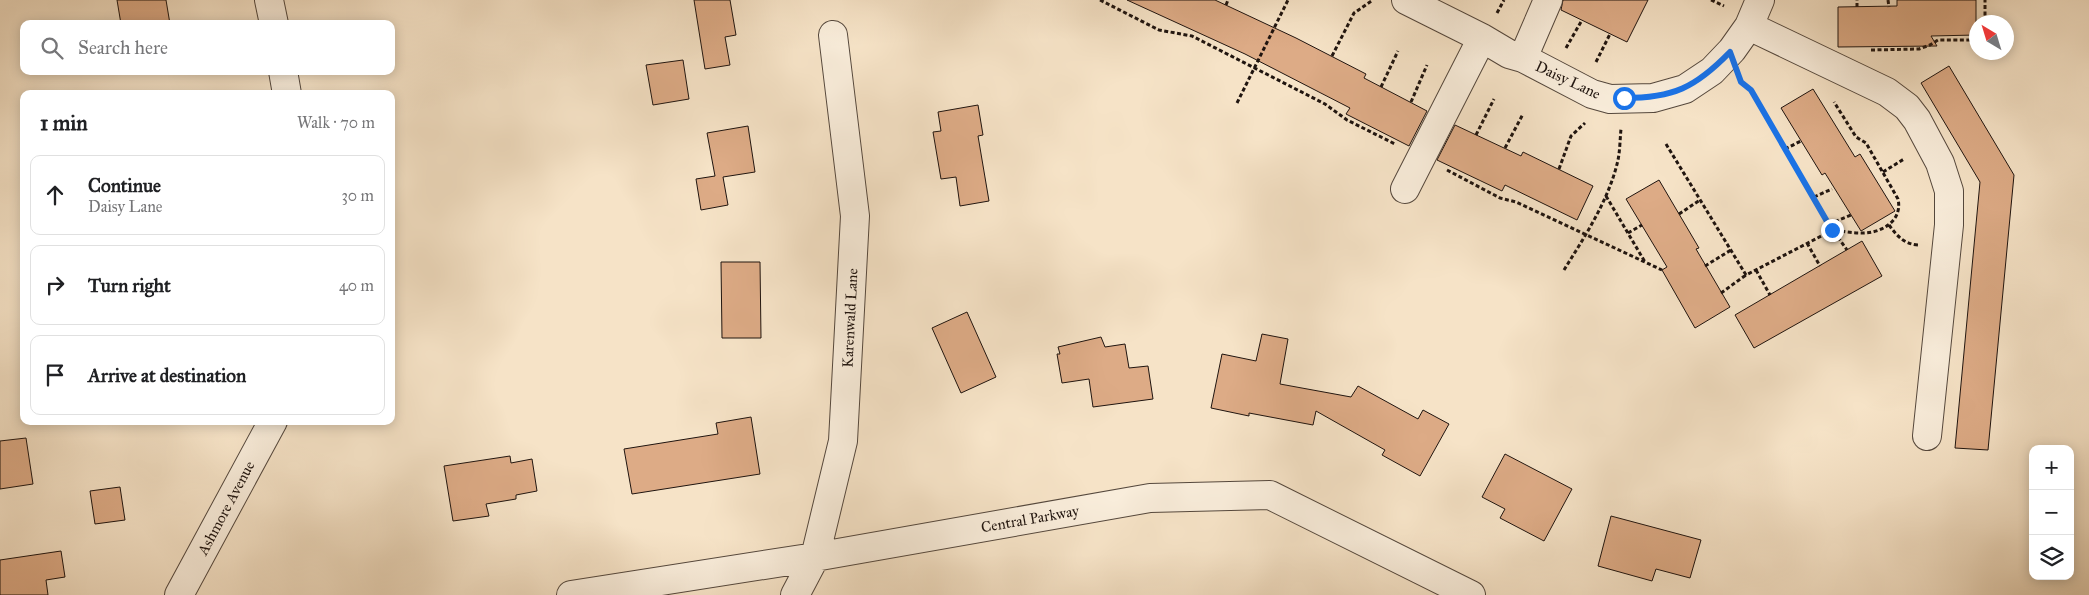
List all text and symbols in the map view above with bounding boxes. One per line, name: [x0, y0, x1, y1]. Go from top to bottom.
north arrow: [1969, 15, 2014, 60]
search box: [20, 20, 395, 75]
icon: search: [38, 34, 66, 62]
text: Search here: [78, 36, 168, 59]
street label: Daisy Lane: [1533, 57, 1603, 103]
route start: [1613, 87, 1636, 110]
text: 1 min: [40, 110, 88, 136]
text: Walk · 70 m: [297, 113, 375, 132]
text: Continue: [88, 174, 161, 197]
icon: ahead: [41, 181, 69, 209]
text: 30 m: [341, 186, 374, 205]
text: Daisy Lane: [88, 197, 162, 216]
route end: [1821, 219, 1844, 242]
street label: Karenwald Lane: [838, 268, 862, 368]
icon: right: [41, 271, 69, 299]
text: Turn right: [88, 274, 171, 297]
text: 40 m: [339, 276, 374, 295]
icon: arrive: [41, 361, 69, 389]
text: Arrive at destination: [88, 364, 246, 387]
map controls: [2029, 445, 2074, 580]
button: +: [2029, 445, 2074, 490]
street label: Ashmore Avenue: [193, 458, 258, 559]
button: −: [2029, 490, 2074, 535]
street label: Central Parkway: [980, 501, 1081, 536]
button: layers: [2029, 535, 2074, 580]

